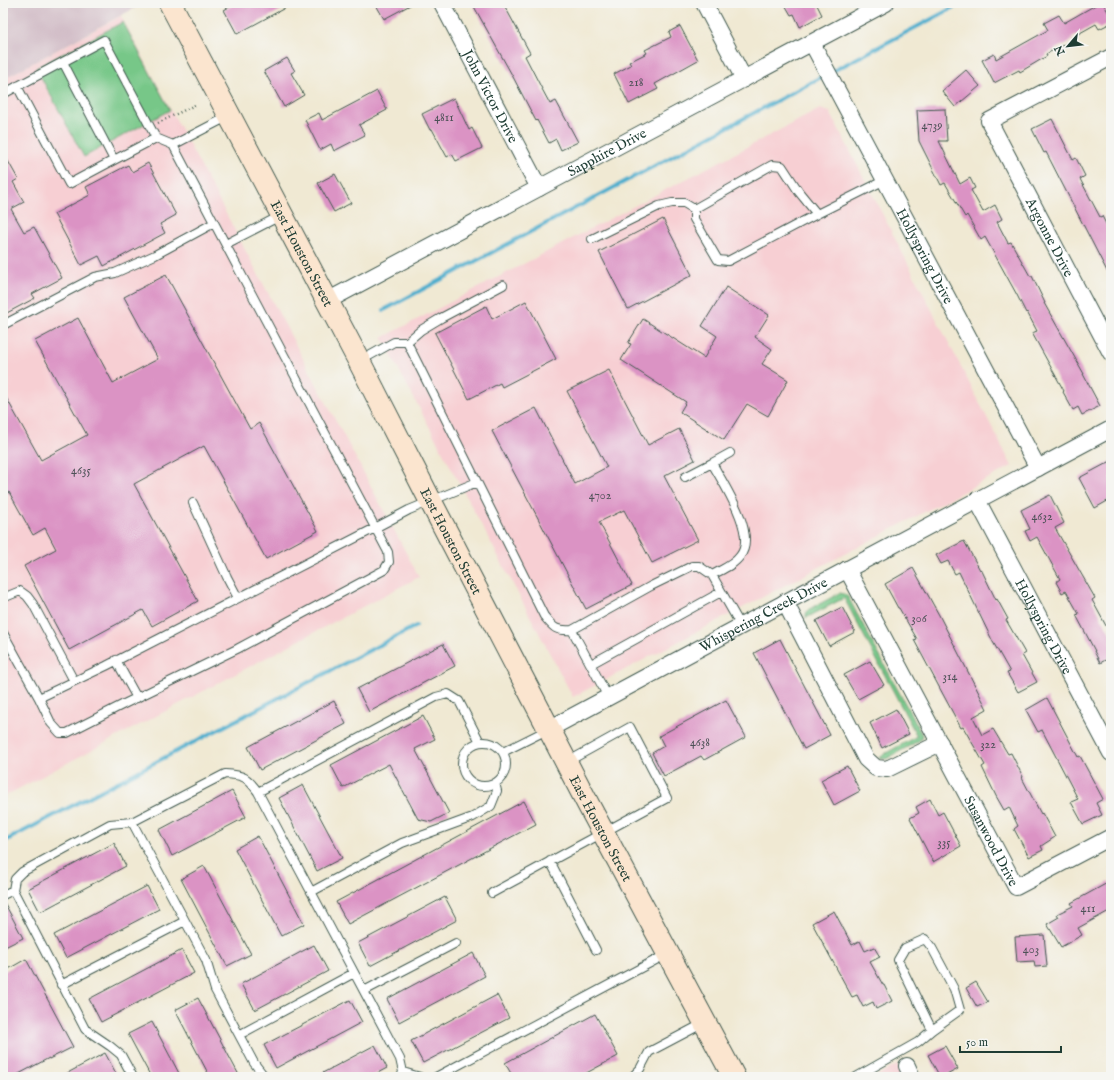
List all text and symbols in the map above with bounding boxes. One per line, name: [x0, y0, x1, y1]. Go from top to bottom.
north arrow: [1048, 26, 1088, 66]
text: N: [1051, 42, 1069, 59]
street label: John Victor Drive: [457, 45, 522, 147]
house number: 218: [629, 75, 644, 90]
house number: 4811: [434, 110, 454, 125]
house number: 4739: [922, 118, 942, 133]
street label: Sapphire Drive: [565, 124, 650, 181]
street label: Argonne Drive: [1021, 194, 1078, 281]
street label: East Houston Street: [266, 197, 337, 310]
street label: Hollyspring Drive: [891, 205, 957, 308]
house number: 4635: [71, 463, 92, 478]
street label: East Houston Street: [415, 485, 486, 598]
house number: 4702: [589, 488, 612, 503]
house number: 4632: [1031, 509, 1053, 524]
street label: Whispering Creek Drive: [697, 573, 831, 657]
street label: Hollyspring Drive: [1010, 576, 1076, 678]
house number: 306: [911, 611, 928, 626]
house number: 314: [943, 669, 958, 684]
house number: 4638: [690, 735, 710, 750]
house number: 322: [980, 737, 996, 752]
street label: East Houston Street: [565, 772, 636, 885]
street label: Susanwood Drive: [959, 793, 1022, 890]
house number: 335: [937, 835, 951, 850]
house number: 411: [1081, 901, 1095, 916]
house number: 403: [1023, 942, 1039, 957]
scale bar: [960, 1028, 1061, 1054]
text: 50 m: [966, 1035, 988, 1050]

